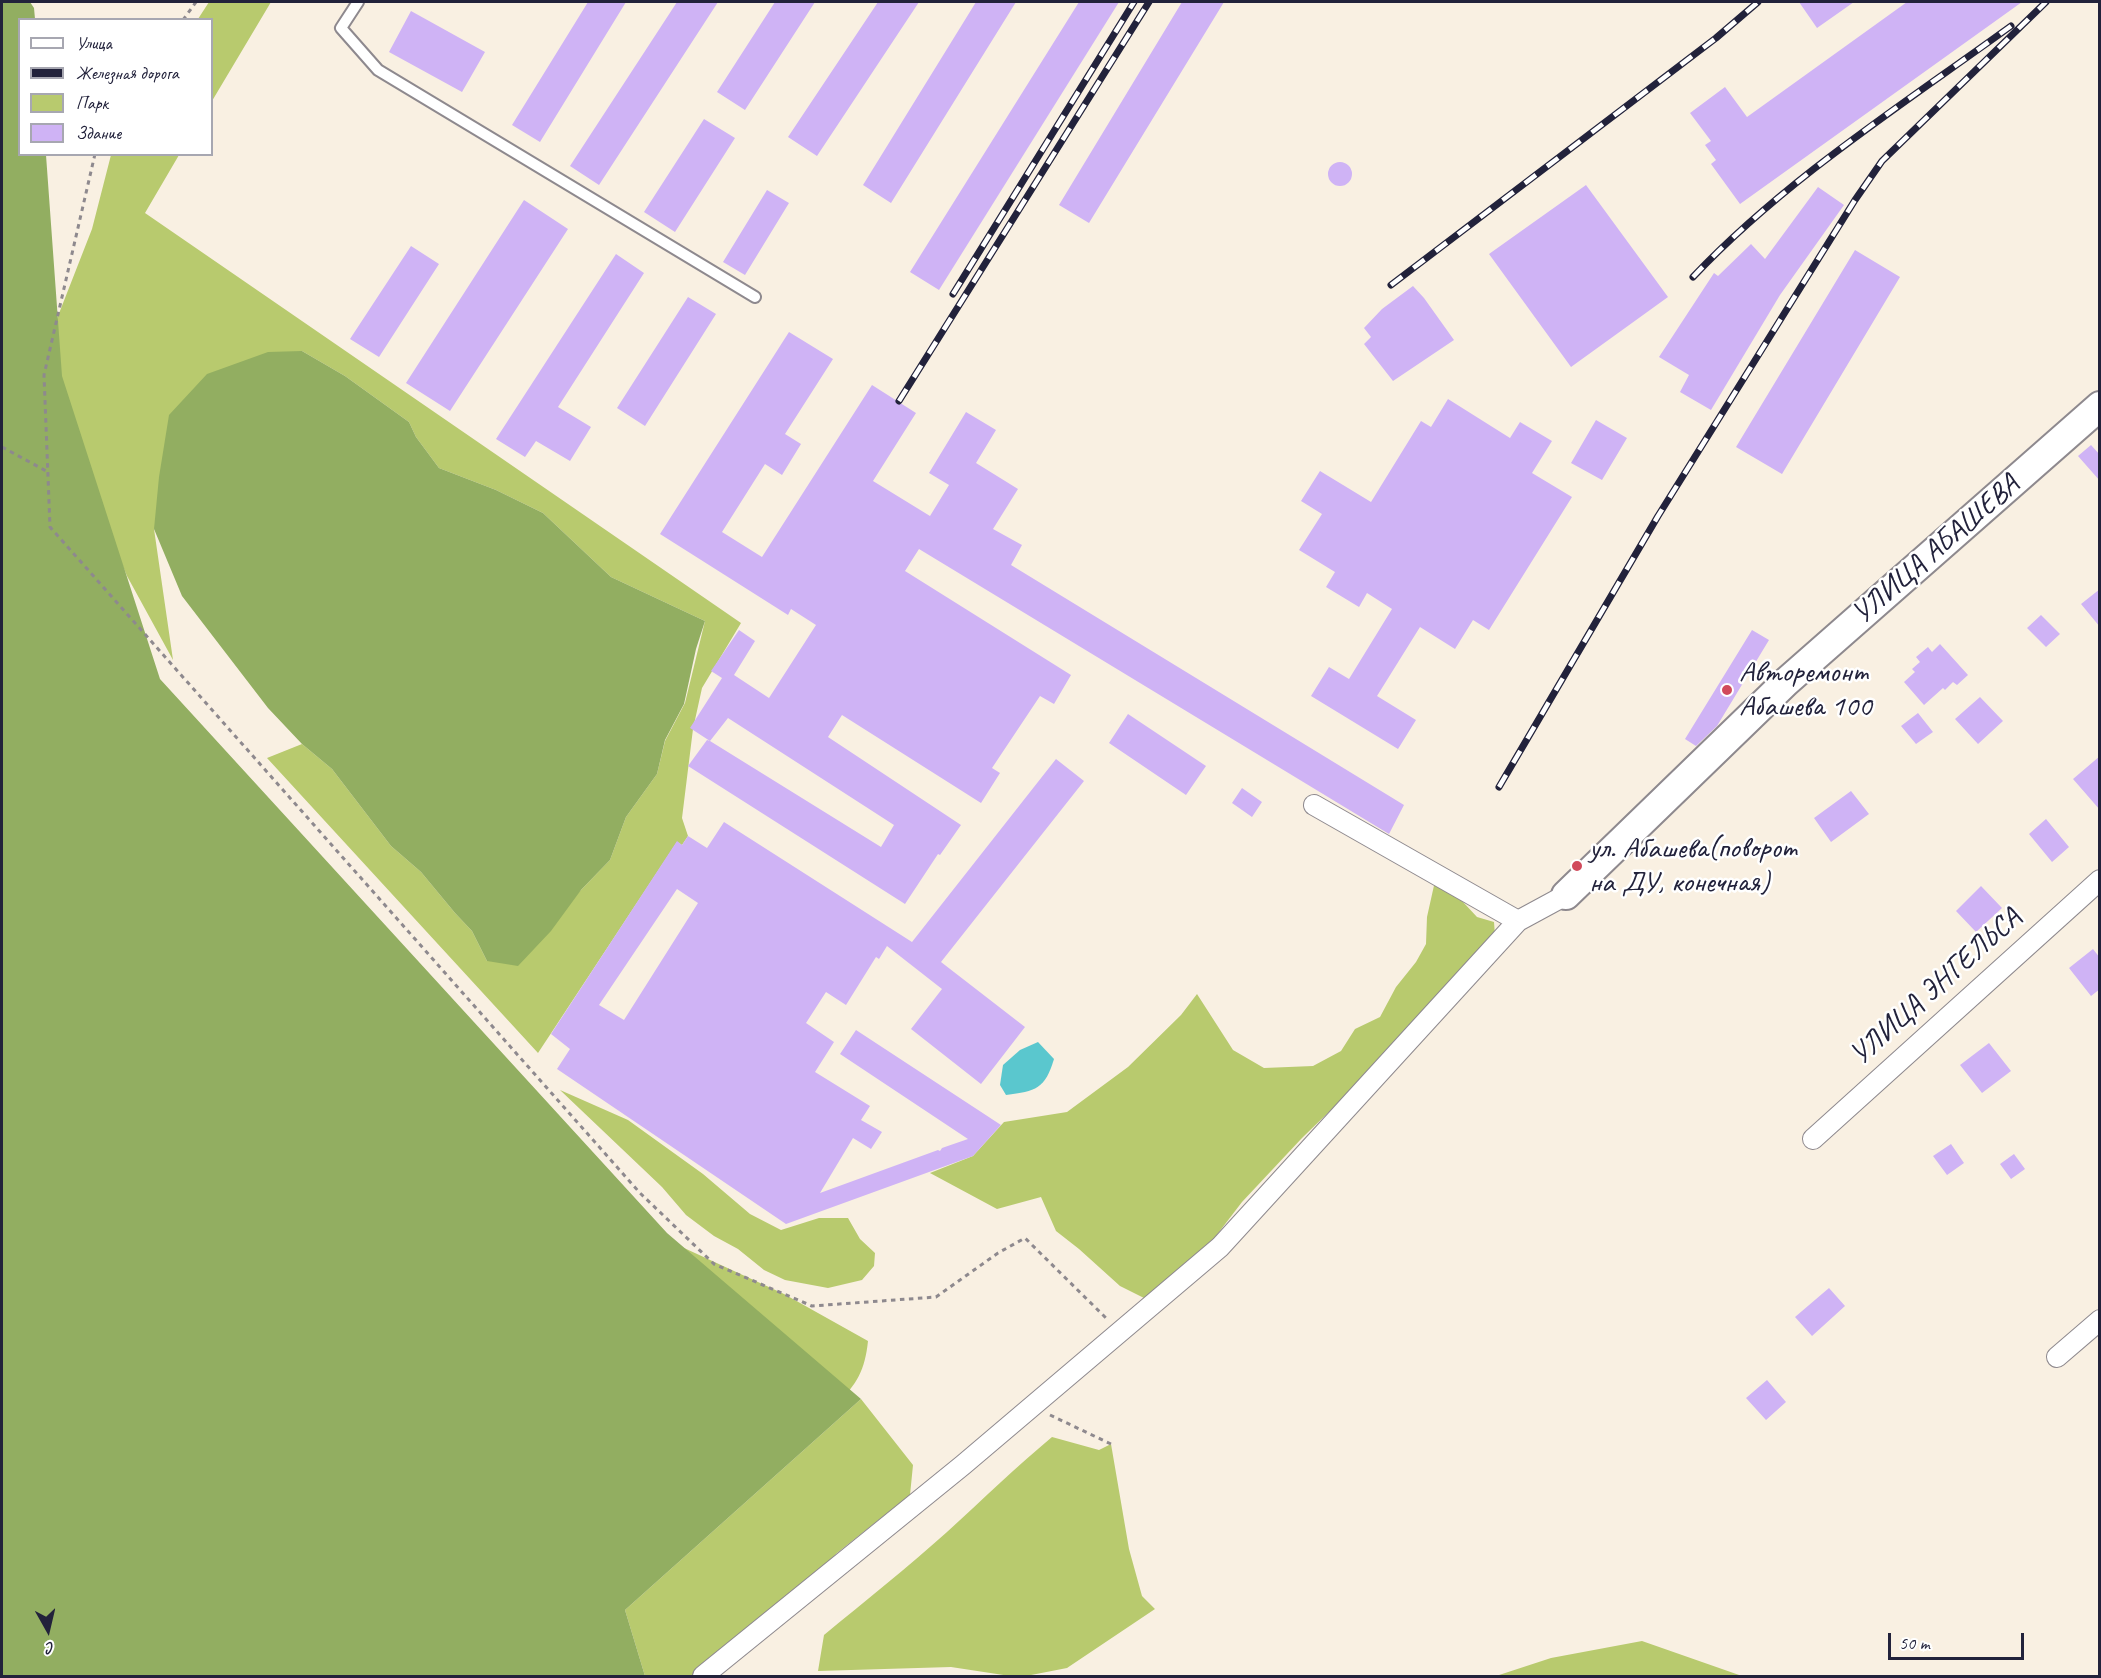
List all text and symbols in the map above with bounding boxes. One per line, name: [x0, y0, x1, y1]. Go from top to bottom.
legend: [18, 18, 213, 156]
text: Улица: [76, 32, 112, 54]
text: Железная дорога: [76, 62, 179, 84]
text: Парк: [76, 92, 108, 114]
text: Здание: [76, 122, 121, 144]
street label: УЛИЦА АБАШЕВА: [1845, 468, 2027, 632]
place label: Авторемонт Абашева 100: [1739, 655, 1871, 726]
marker: Авторемонт Абашева 100: [1720, 683, 1734, 697]
place label: ул. Абашева(поворот на ДУ, конечная): [1589, 831, 1796, 902]
marker: ул. Абашева(поворот на ДУ, конечная): [1570, 859, 1584, 873]
street label: УЛИЦА ЭНГЕЛЬСА: [1843, 901, 2029, 1073]
north arrow: [18, 1600, 78, 1660]
scale bar: [1891, 1621, 2028, 1659]
text: 50 m: [1899, 1632, 1930, 1654]
text: С: [45, 1637, 56, 1658]

